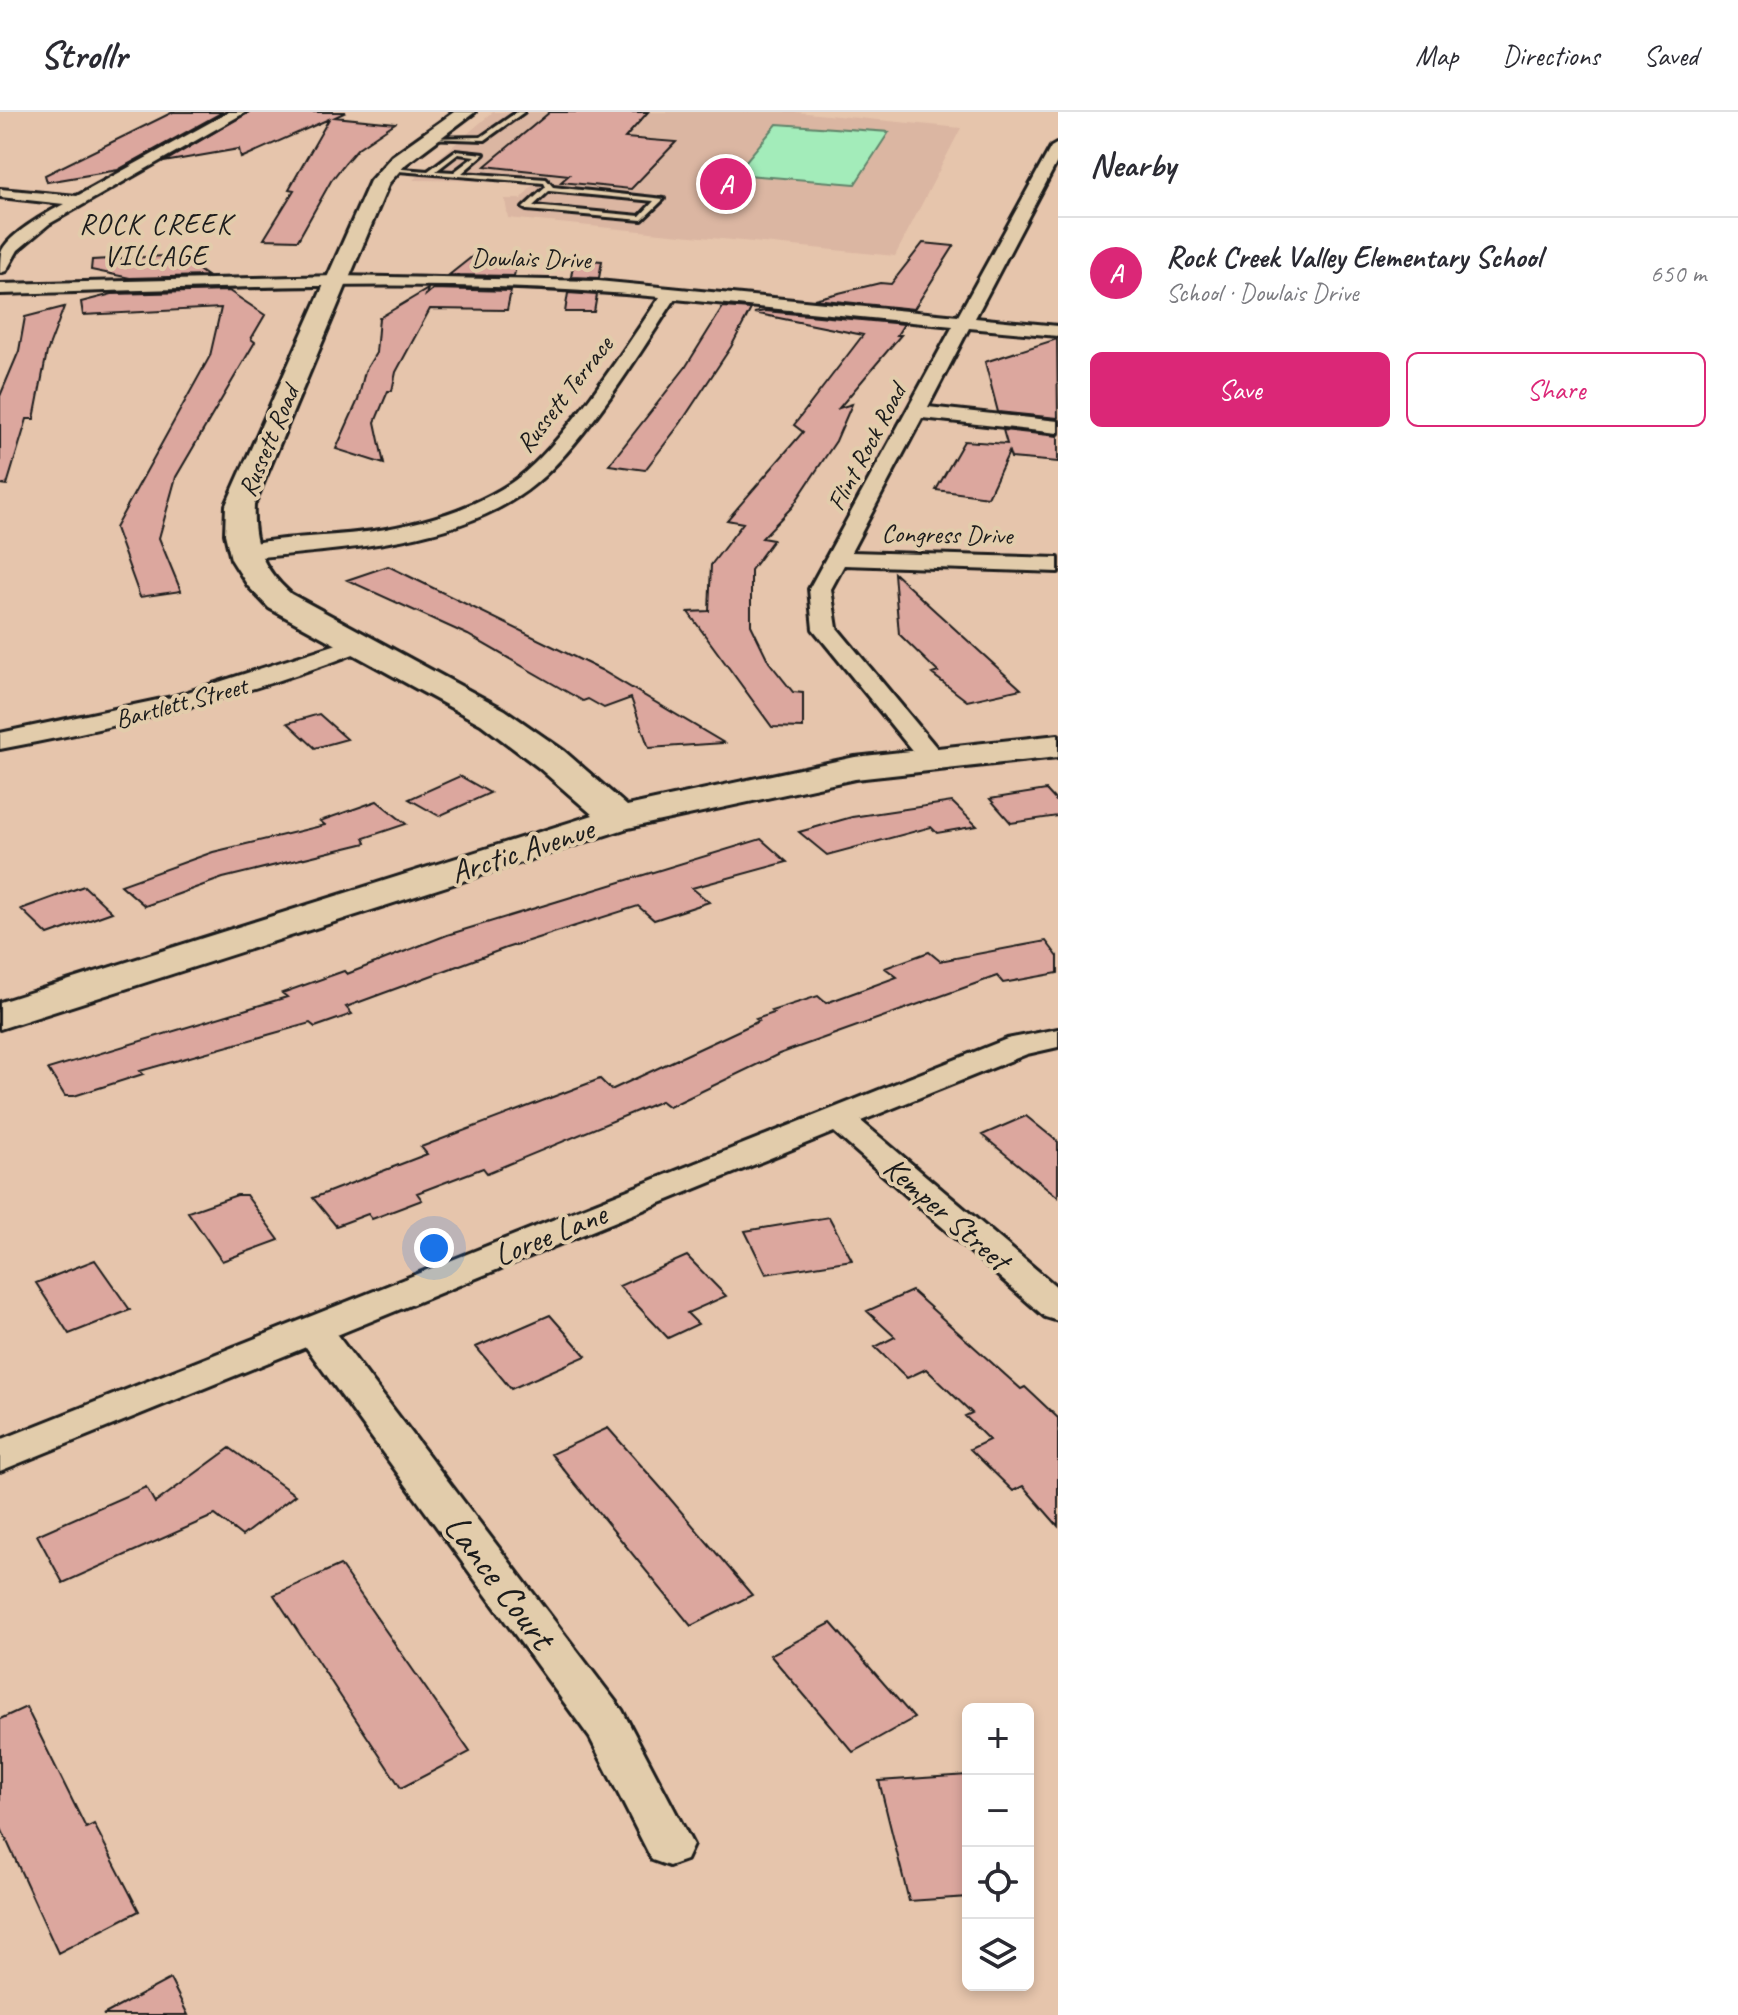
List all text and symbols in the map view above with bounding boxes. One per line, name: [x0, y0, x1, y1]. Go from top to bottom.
text: Strollr: [40, 32, 127, 79]
text: Map: [1415, 38, 1458, 73]
text: Directions: [1502, 38, 1600, 73]
text: Saved: [1644, 38, 1698, 73]
text: Nearby: [1090, 143, 1176, 186]
pin: A: [700, 154, 752, 214]
district label: ROCK CREEK VILLAGE: [79, 206, 237, 273]
text: Rock Creek Valley Elementary School: [1166, 238, 1542, 276]
street label: Dowlais Drive: [471, 241, 592, 276]
text: A: [1109, 257, 1123, 290]
text: 650 m: [1650, 257, 1706, 290]
text: School · Dowlais Drive: [1166, 276, 1359, 309]
street label: Russett Terrace: [509, 328, 621, 459]
button: Save: [1090, 352, 1390, 427]
button: Share: [1406, 352, 1706, 427]
street label: Flint Rock Road: [819, 375, 915, 516]
street label: Russett Road: [230, 377, 308, 501]
street label: Congress Drive: [881, 517, 1015, 552]
street label: Bartlett Street: [112, 668, 253, 736]
street label: Arctic Avenue: [446, 807, 601, 893]
street label: Kemper Street: [875, 1147, 1022, 1282]
street label: Loree Lane: [488, 1192, 615, 1275]
your location: [414, 1228, 454, 1268]
street label: Lance Court: [434, 1505, 568, 1661]
map controls: [962, 1703, 1034, 1991]
button: +: [962, 1703, 1034, 1775]
button: −: [962, 1775, 1034, 1847]
button: locate: [962, 1847, 1034, 1919]
button: layers: [962, 1919, 1034, 1991]

